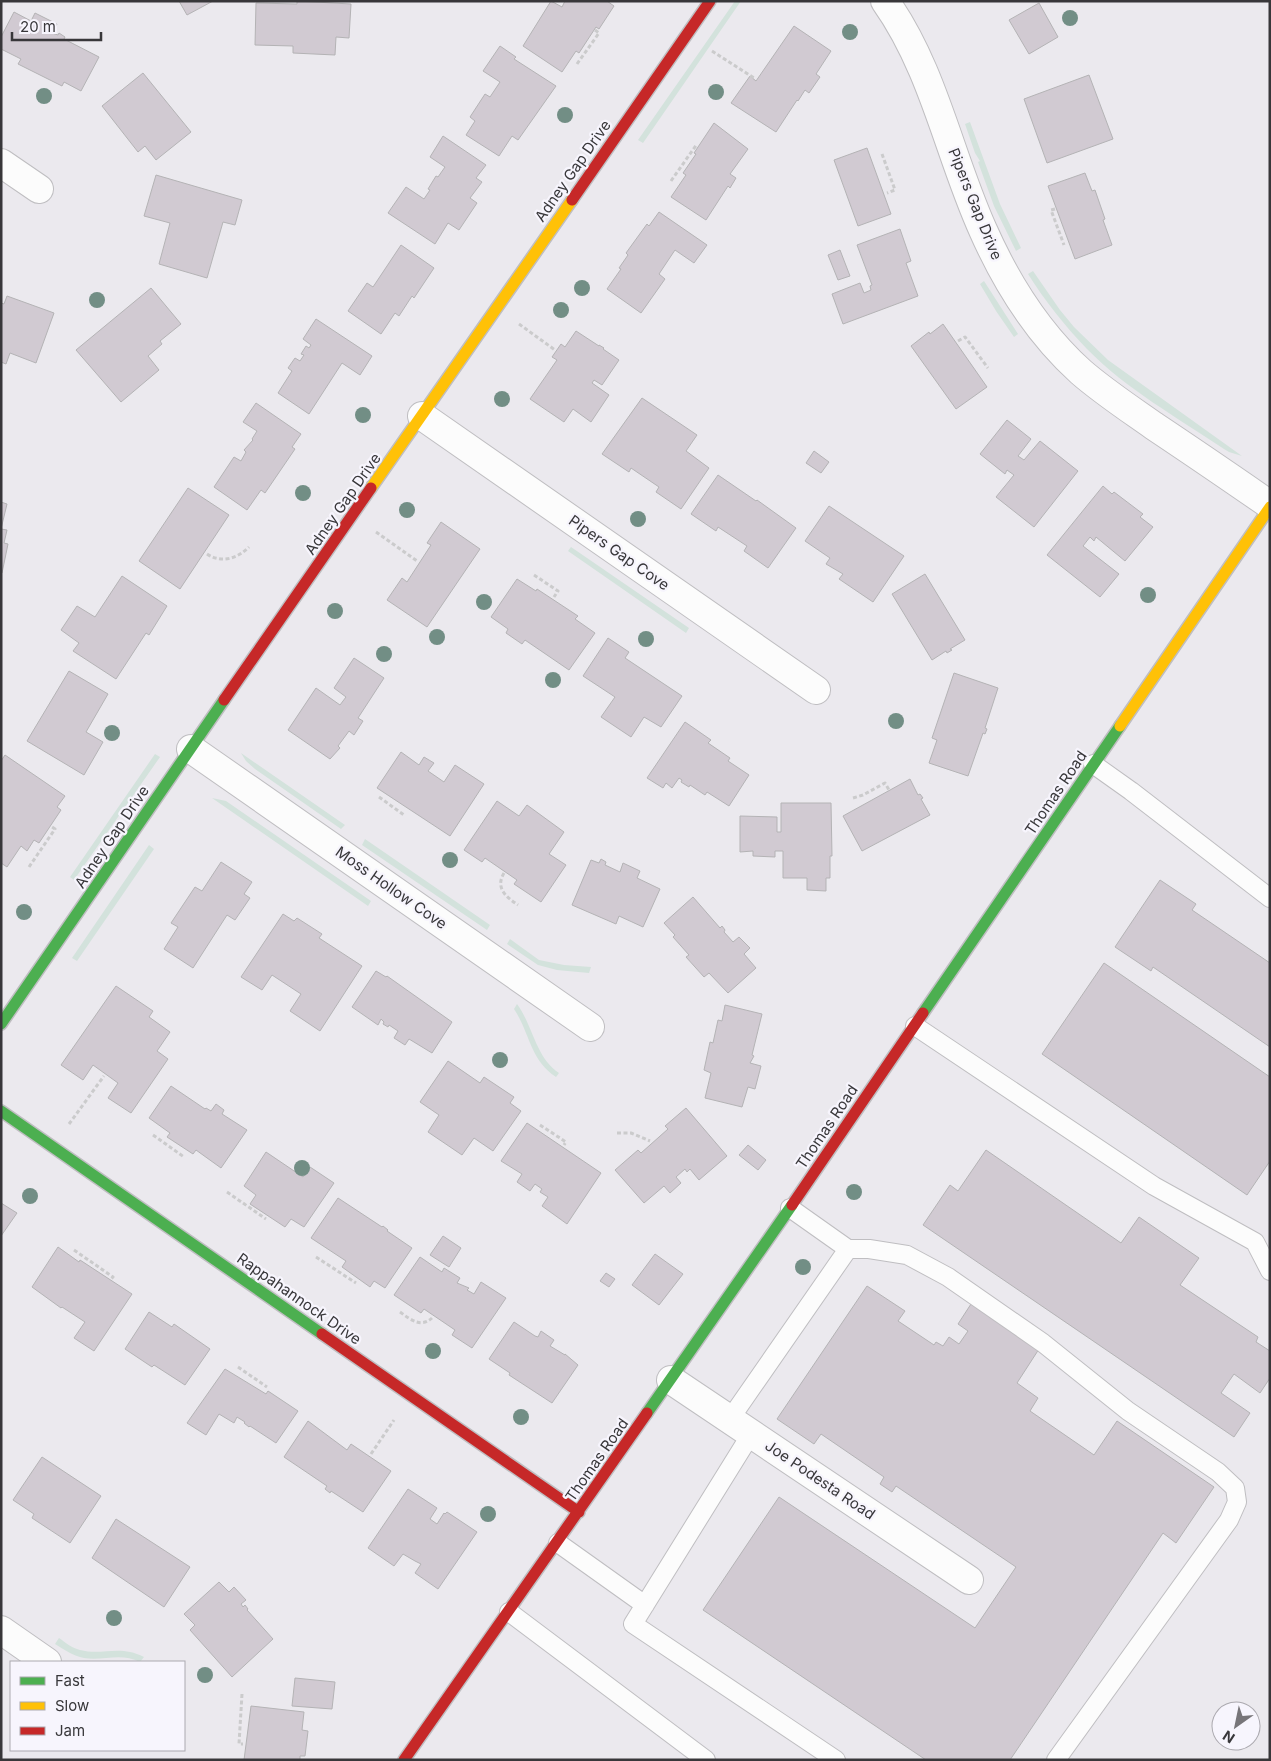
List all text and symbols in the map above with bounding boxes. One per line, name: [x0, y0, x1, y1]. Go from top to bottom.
scale bar: [12, 10, 101, 42]
text: 20 m: [20, 17, 56, 36]
street label: Adney Gap Drive: [530, 116, 615, 225]
street label: Pipers Gap Drive: [944, 145, 1007, 263]
street label: Adney Gap Drive: [300, 449, 385, 558]
street label: Pipers Gap Cove: [565, 511, 673, 594]
street label: Thomas Road: [1020, 747, 1091, 838]
street label: Adney Gap Drive: [70, 782, 153, 892]
street label: Moss Hollow Cove: [332, 842, 451, 933]
street label: Thomas Road: [791, 1081, 862, 1172]
street label: Rappahannock Drive: [234, 1249, 365, 1349]
street label: Thomas Road: [561, 1414, 632, 1505]
street label: Joe Podesta Road: [762, 1436, 879, 1523]
legend: [10, 1661, 185, 1751]
text: Fast: [55, 1671, 85, 1690]
text: Slow: [55, 1696, 89, 1715]
north arrow: [1211, 1701, 1261, 1751]
text: Jam: [55, 1721, 85, 1740]
text: N: [1220, 1727, 1238, 1747]

